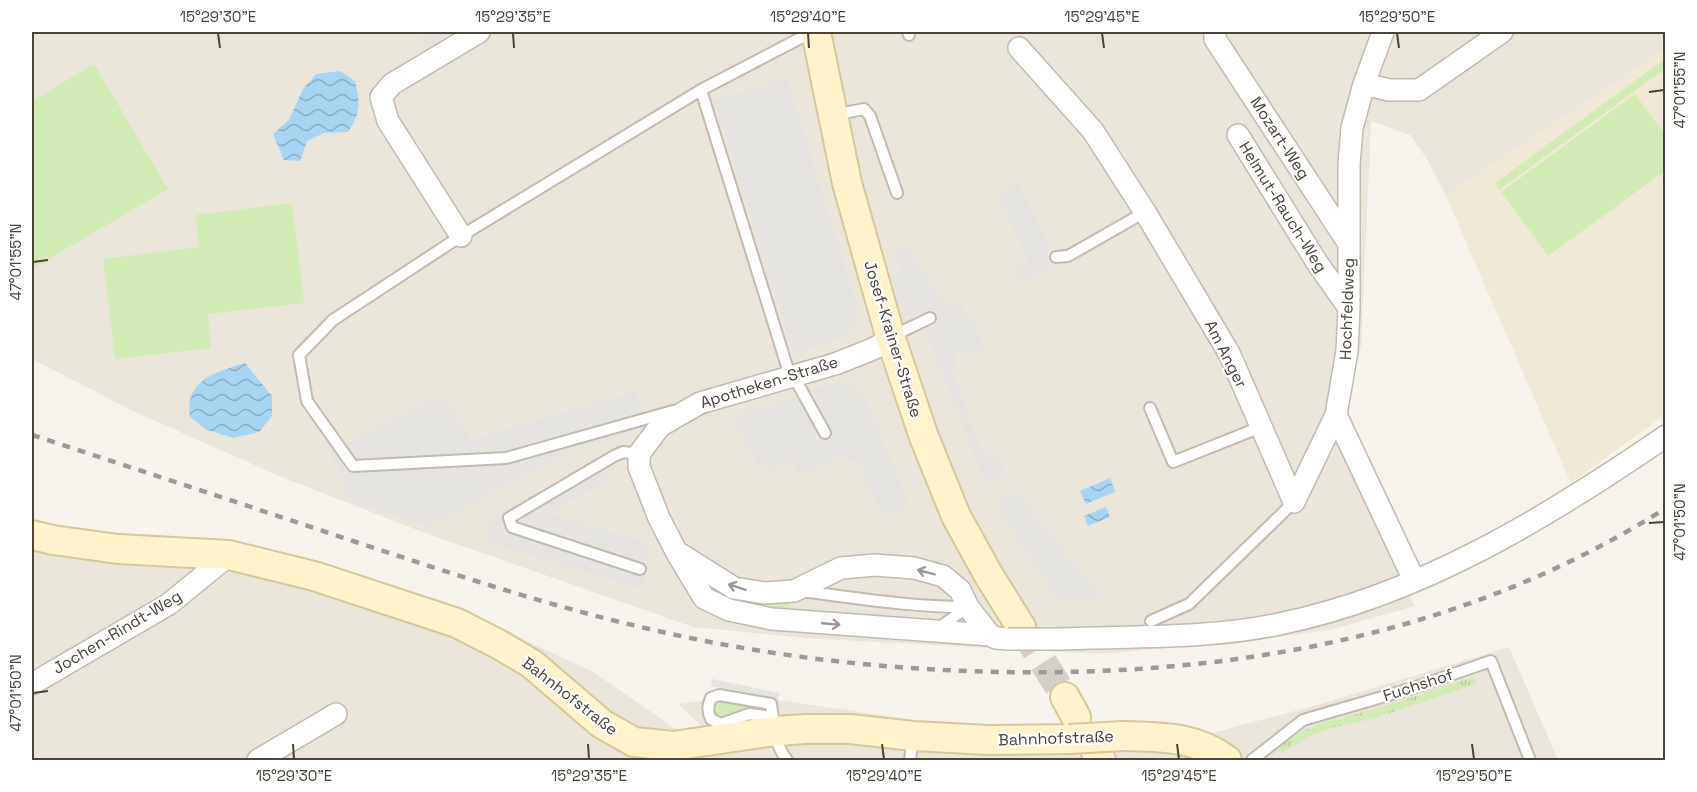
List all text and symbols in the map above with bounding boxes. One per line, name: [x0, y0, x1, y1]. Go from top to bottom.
text: 15°29'30"E: [180, 7, 256, 26]
text: 15°29'35"E: [475, 7, 551, 26]
text: 15°29'40"E: [770, 7, 846, 26]
text: 15°29'45"E: [1064, 7, 1140, 26]
text: 15°29'50"E: [1359, 7, 1435, 26]
text: 47°01'55"N: [1670, 51, 1689, 129]
street label: Mozart-Weg: [1245, 93, 1315, 183]
street label: Helmut-Rauch-Weg: [1234, 138, 1332, 276]
text: 47°01'55"N: [6, 223, 25, 301]
street label: Josef-Krainer-Straße: [859, 258, 927, 420]
street label: Hochfeldweg: [1335, 258, 1359, 360]
street label: Am Anger: [1200, 317, 1252, 391]
street label: Apotheken-Straße: [698, 351, 840, 413]
text: 47°01'50"N: [1670, 483, 1689, 561]
one-way arrow: [917, 565, 936, 577]
one-way arrow: [728, 581, 747, 592]
street label: Jochen-Rindt-Weg: [49, 585, 185, 679]
one-way arrow: [820, 619, 840, 630]
street label: Bahnhofstraße: [518, 652, 622, 740]
text: 47°01'50"N: [6, 654, 25, 732]
street label: Fuchshof: [1380, 664, 1456, 706]
street label: Bahnhofstraße: [998, 725, 1114, 751]
text: 15°29'30"E: [256, 766, 332, 785]
text: 15°29'35"E: [551, 766, 627, 785]
text: 15°29'40"E: [846, 766, 922, 785]
text: 15°29'45"E: [1141, 766, 1217, 785]
text: 15°29'50"E: [1436, 766, 1512, 785]

